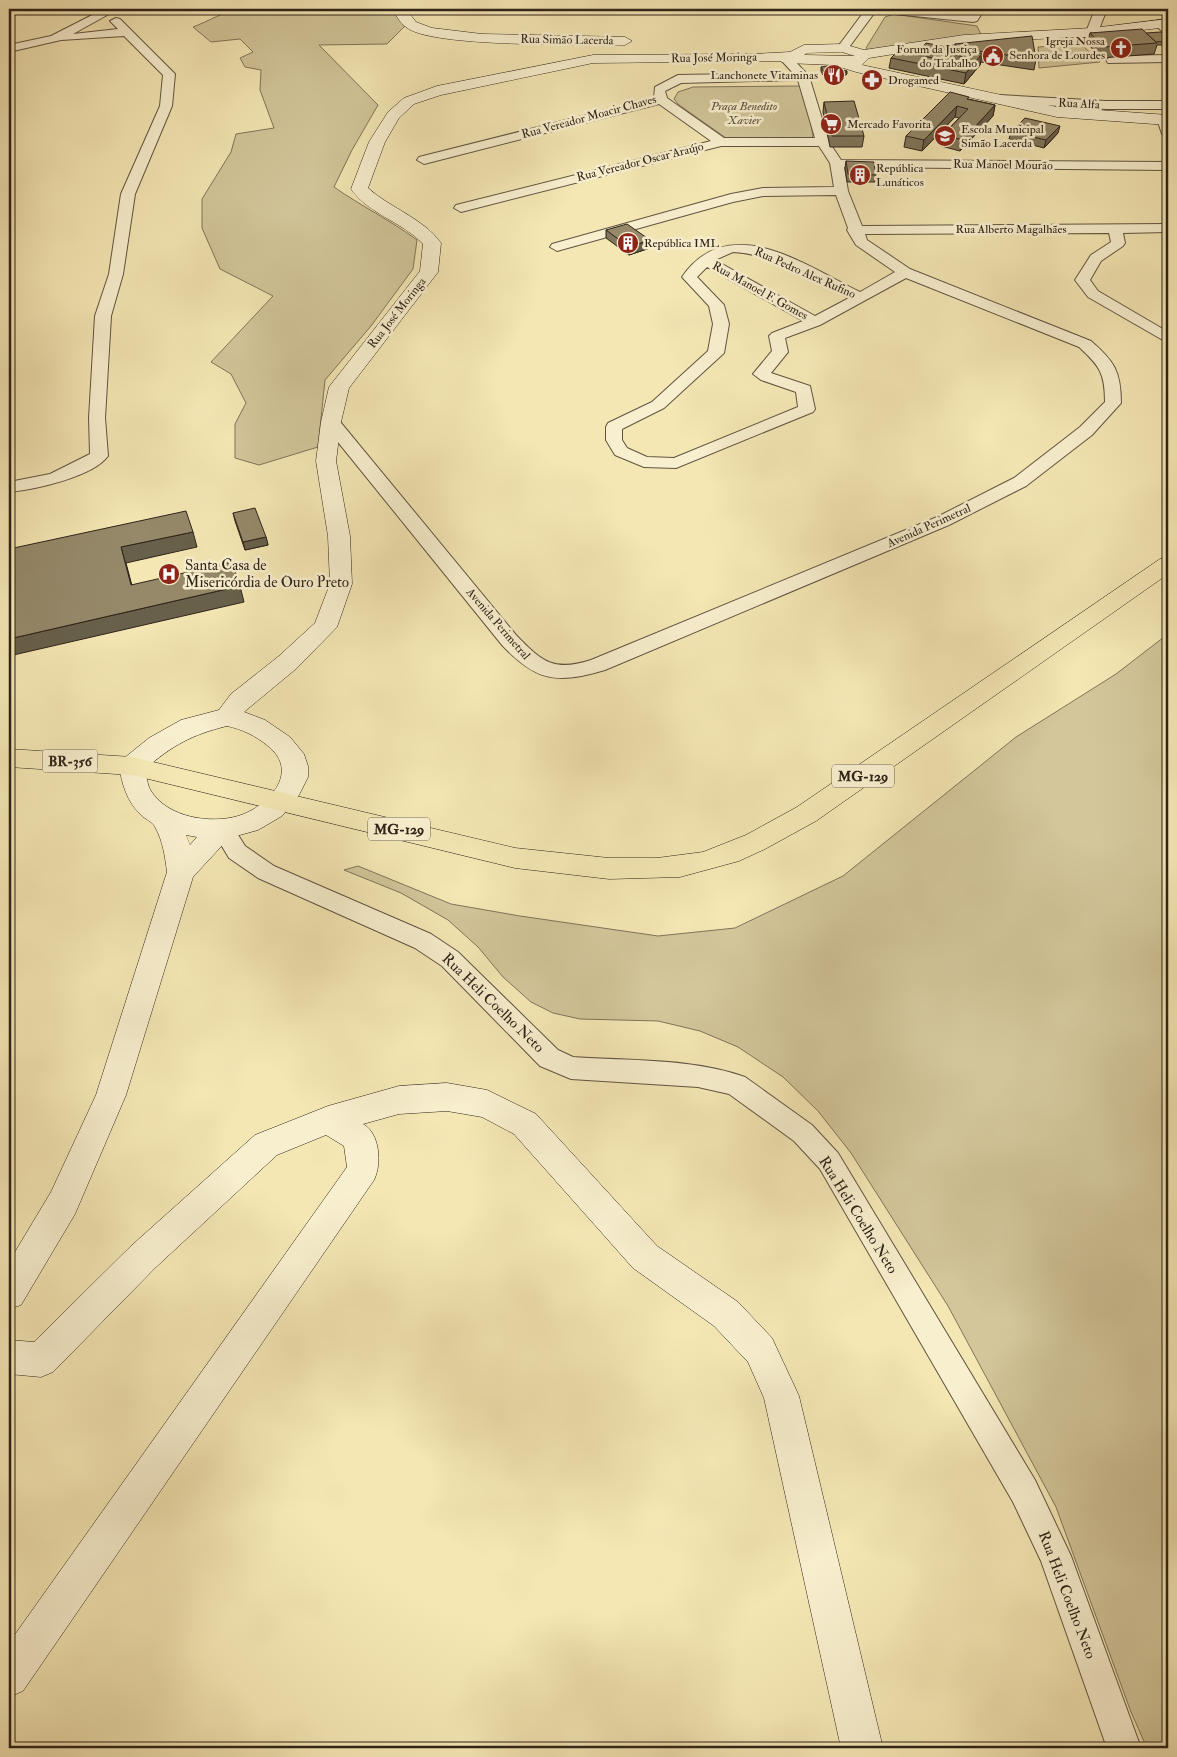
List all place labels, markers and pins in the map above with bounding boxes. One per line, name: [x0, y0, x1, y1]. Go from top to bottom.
place label: Igreja Nossa Senhora de Lourdes: [1010, 34, 1106, 63]
church icon: Igreja Nossa Senhora de Lourdes: [1109, 36, 1133, 60]
place label: Forum da Justiça do Trabalho: [896, 42, 978, 71]
public building icon: Forum da Justiça do Trabalho: [981, 44, 1005, 68]
restaurant icon: Lanchonete Vitaminas: [822, 63, 846, 87]
place label: Lanchonete Vitaminas: [711, 68, 818, 83]
pharmacy icon: Drogamed: [860, 68, 884, 92]
place label: Drogamed: [888, 73, 939, 88]
supermarket icon: Mercado Favorita: [819, 112, 843, 136]
place label: Mercado Favorita: [847, 117, 932, 132]
place label: Escola Municipal Simão Lacerda: [961, 122, 1044, 151]
school or university icon: Escola Municipal Simão Lacerda: [933, 124, 957, 148]
place label: República Lunáticos: [876, 161, 925, 190]
building icon: República Lunáticos: [848, 163, 872, 187]
building icon: República IML: [616, 231, 640, 255]
place label: República IML: [644, 236, 719, 251]
place label: Santa Casa de Misericórdia de Ouro Preto: [185, 556, 349, 592]
hospital icon: Santa Casa de Misericórdia de Ouro Preto: [157, 562, 181, 586]

